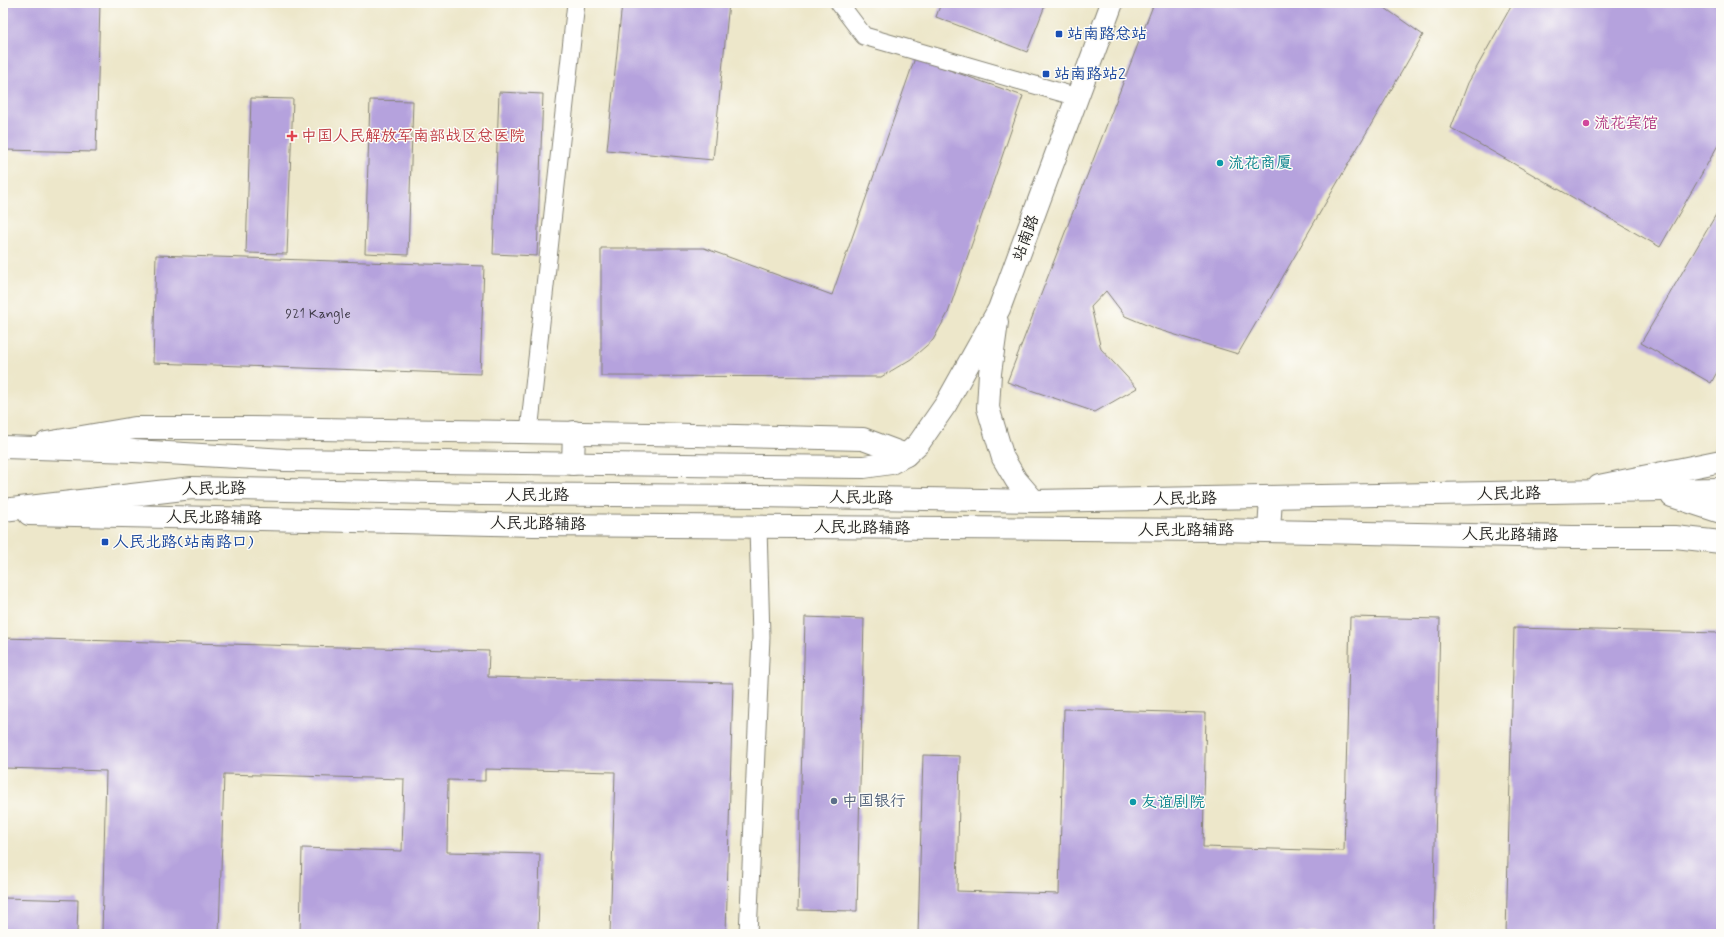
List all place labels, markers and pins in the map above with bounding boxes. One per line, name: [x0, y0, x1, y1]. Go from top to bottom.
place label: 站南路总站: [1067, 24, 1147, 45]
marker: 站南路总站: [1054, 29, 1064, 39]
place label: 站南路站2: [1054, 64, 1126, 85]
marker: 站南路站2: [1041, 69, 1051, 79]
place label: 流花宾馆: [1594, 113, 1658, 134]
marker: 流花宾馆: [1581, 118, 1591, 128]
place label: 中国人民解放军南部战区总医院: [301, 126, 525, 147]
marker: 中国人民解放军南部战区总医院: [286, 130, 298, 142]
place label: 流花商厦: [1228, 153, 1292, 174]
marker: 流花商厦: [1215, 158, 1225, 168]
place label: 人民北路(站南路口): [113, 532, 254, 553]
marker: 人民北路(站南路口): [100, 537, 110, 547]
place label: 中国银行: [842, 791, 906, 812]
place label: 友谊剧院: [1141, 792, 1205, 813]
marker: 中国银行: [829, 796, 839, 806]
marker: 友谊剧院: [1128, 797, 1138, 807]

